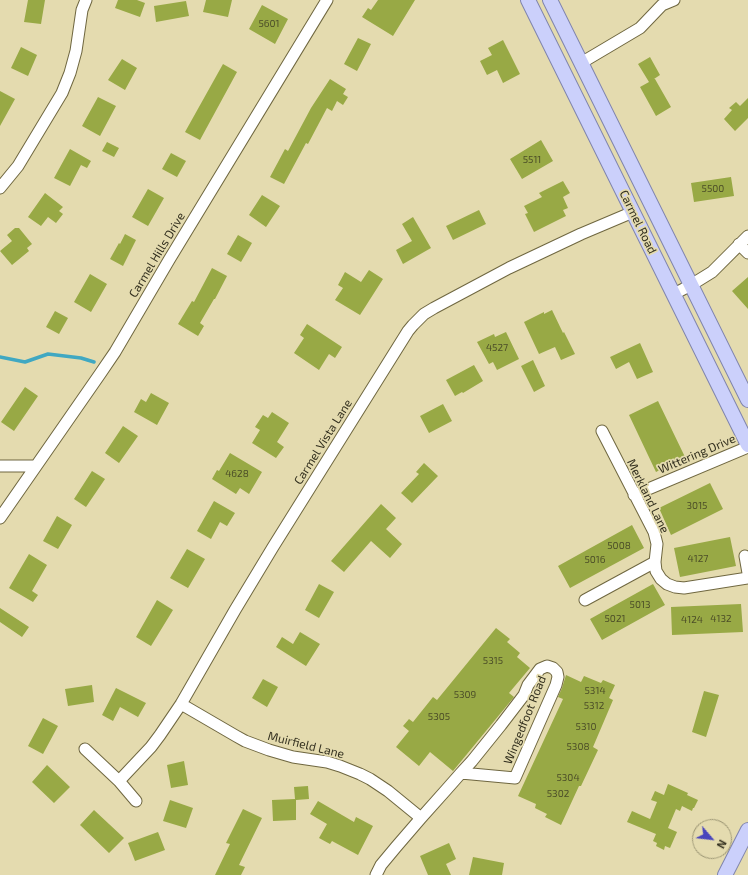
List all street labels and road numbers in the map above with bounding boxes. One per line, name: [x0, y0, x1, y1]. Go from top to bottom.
street label: Carmel Road: [616, 188, 660, 256]
street label: Carmel Hills Drive: [126, 210, 188, 300]
street label: Carmel Vista Lane: [291, 397, 355, 487]
street label: Wittering Drive: [656, 431, 738, 477]
street label: Merkland Lane: [624, 457, 672, 535]
street label: Wingedfoot Road: [501, 674, 549, 766]
street label: Muirfield Lane: [266, 729, 346, 761]

